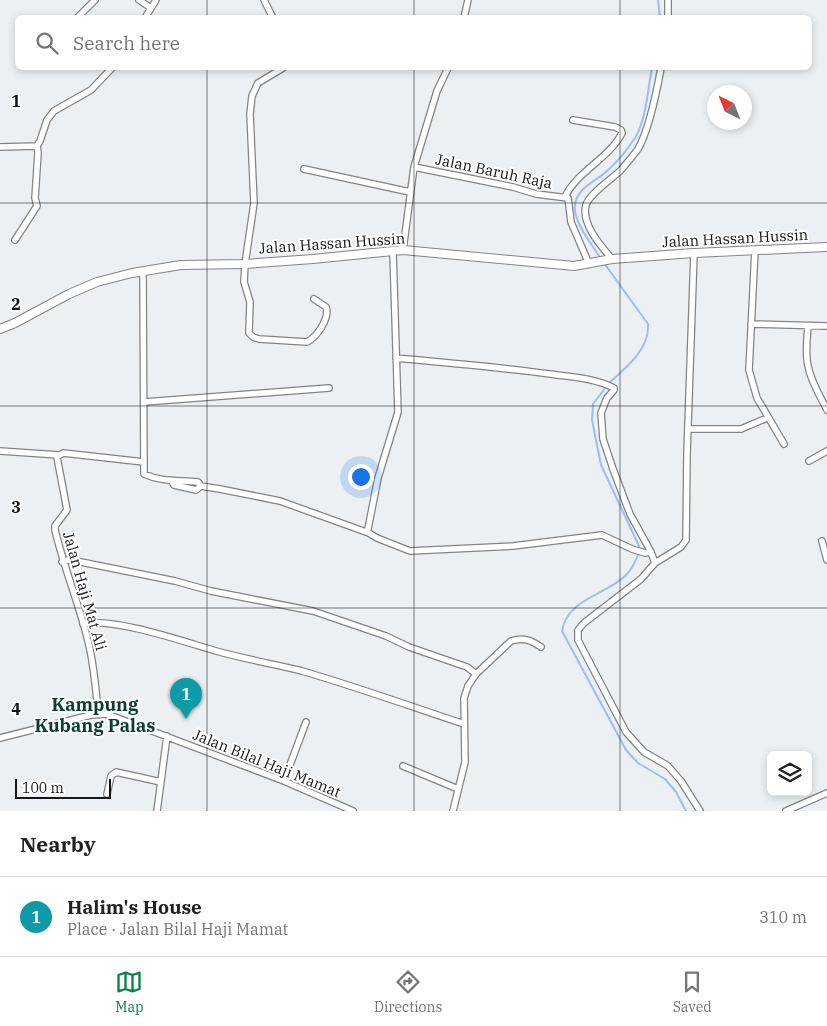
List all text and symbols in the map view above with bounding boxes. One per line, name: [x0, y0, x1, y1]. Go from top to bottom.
search box: [15, 15, 812, 70]
icon: search: [33, 29, 61, 57]
text: Search here: [73, 31, 180, 55]
north arrow: [707, 85, 752, 130]
text: 1: [11, 91, 21, 111]
street label: Jalan Baruh Raja: [434, 149, 554, 193]
street label: Jalan Hassan Hussin: [661, 225, 809, 251]
street label: Jalan Hassan Hussin: [258, 228, 406, 258]
text: 2: [11, 294, 21, 314]
your location: [348, 464, 374, 490]
text: 3: [11, 497, 21, 517]
street label: Jalan Haji Mat Ali: [59, 529, 111, 653]
pin: 1: [170, 678, 202, 719]
district label: Kampung Kubang Palas: [35, 693, 155, 737]
text: 4: [11, 699, 21, 719]
street label: Jalan Bilal Haji Mamat: [190, 725, 344, 801]
map controls: [767, 751, 812, 796]
button: layers: [767, 751, 812, 796]
scale bar: [15, 776, 111, 799]
text: 100 m: [22, 779, 64, 797]
text: Nearby: [20, 830, 96, 858]
text: Halim's House: [67, 895, 202, 919]
text: 1: [31, 907, 41, 927]
text: 310 m: [759, 907, 807, 927]
text: Place · Jalan Bilal Haji Mamat: [67, 919, 288, 939]
tab: Map: [115, 968, 144, 1016]
tab: Directions: [374, 968, 442, 1016]
tab: Saved: [673, 968, 712, 1016]

